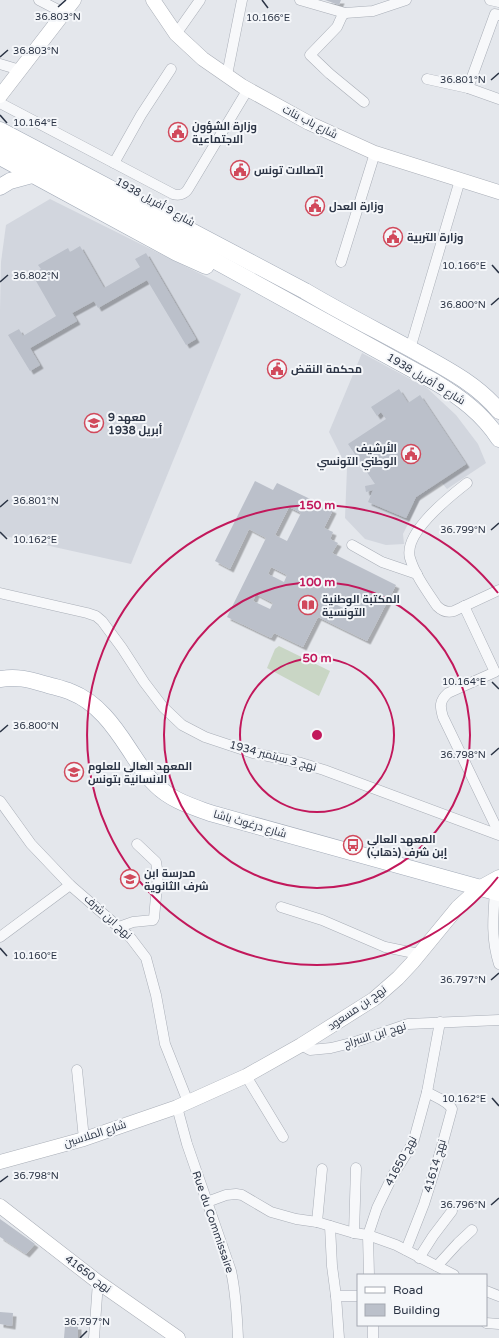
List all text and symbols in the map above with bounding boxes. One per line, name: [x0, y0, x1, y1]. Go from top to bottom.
text: 36.803°N: [35, 11, 81, 23]
text: 10.166°E: [246, 12, 290, 24]
text: 36.803°N: [13, 45, 59, 57]
text: 36.801°N: [440, 74, 486, 86]
street label: شارع باب بنات: [280, 103, 340, 142]
text: 10.164°E: [13, 117, 57, 129]
place label: وزارة الشؤون الاجتماعية: [192, 120, 257, 146]
public building icon: وزارة الشؤون الاجتماعية: [167, 121, 189, 143]
public building icon: إتصالات تونس: [229, 159, 251, 181]
place label: إتصالات تونس: [254, 164, 324, 178]
street label: شارع 9 أفريل 1938: [112, 174, 198, 230]
public building icon: وزارة العدل: [304, 195, 326, 217]
place label: وزارة العدل: [329, 200, 384, 214]
public building icon: وزارة التربية: [382, 226, 404, 248]
place label: وزارة التربية: [407, 231, 463, 245]
text: 10.166°E: [442, 260, 486, 272]
text: 36.802°N: [13, 270, 59, 282]
text: 36.800°N: [440, 299, 486, 311]
street label: شارع 9 أفريل 1938: [384, 350, 468, 408]
public building icon: محكمة النقض: [266, 358, 288, 380]
place label: محكمة النقض: [291, 363, 362, 376]
place label: معهد 9 أبريل 1938: [108, 411, 163, 437]
school or university icon: معهد 9 أبريل 1938: [83, 412, 105, 434]
place label: الأرشيف الوطني التونسي: [317, 442, 397, 471]
public building icon: الأرشيف الوطني التونسي: [400, 443, 422, 465]
text: 36.801°N: [13, 495, 59, 507]
text: 150 m: [299, 498, 335, 512]
text: 36.799°N: [440, 524, 486, 536]
text: 10.162°E: [13, 534, 57, 546]
text: 100 m: [299, 575, 335, 589]
place label: المكتبة الوطنية التونسية: [322, 593, 400, 620]
library icon: المكتبة الوطنية التونسية: [297, 594, 319, 616]
text: 50 m: [302, 651, 332, 665]
text: 10.164°E: [442, 676, 486, 688]
text: 36.800°N: [13, 720, 59, 732]
centre of rings: [310, 728, 324, 742]
street label: نهج 3 سبتمبر 1934: [228, 738, 318, 775]
text: 36.798°N: [440, 749, 486, 761]
place label: المعهد العالي للعلوم الانسانية بتونس: [88, 760, 192, 787]
school or university icon: المعهد العالي للعلوم الانسانية بتونس: [63, 761, 85, 783]
street label: شارع درغوث باشا: [212, 807, 288, 842]
place label: المعهد العالي إبن شرف (ذهاب): [367, 833, 448, 859]
bus stop icon: المعهد العالي إبن شرف (ذهاب): [342, 834, 364, 856]
place label: مدرسة ابن شرف الثانوية: [144, 867, 209, 894]
school or university icon: مدرسة ابن شرف الثانوية: [119, 868, 141, 890]
street label: نهج ابن شرف: [81, 892, 135, 943]
text: 10.160°E: [13, 950, 57, 962]
text: 36.797°N: [440, 974, 486, 986]
street label: نهج بن مسعود: [325, 983, 389, 1034]
street label: نهج ابن السراج: [342, 1019, 408, 1052]
text: 10.162°E: [442, 1093, 486, 1105]
street label: شارع الملاسين: [62, 1118, 128, 1151]
street label: نهج 41650: [382, 1134, 420, 1189]
street label: نهج 41614: [421, 1138, 450, 1194]
street label: Rue du Commissaire: [189, 1169, 237, 1275]
text: 36.798°N: [13, 1170, 59, 1182]
text: 36.796°N: [440, 1199, 486, 1211]
street label: نهج 41650: [62, 1252, 114, 1296]
legend: [357, 1274, 487, 1326]
text: Road: [393, 1283, 423, 1297]
text: Building: [393, 1303, 440, 1317]
text: 36.797°N: [64, 1316, 110, 1328]

